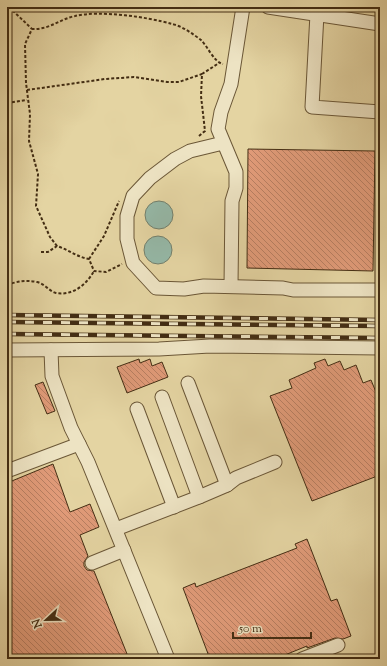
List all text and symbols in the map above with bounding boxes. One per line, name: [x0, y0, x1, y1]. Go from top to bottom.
north arrow: [26, 600, 66, 640]
scale bar: [233, 614, 311, 640]
text: N: [29, 616, 47, 631]
text: 50 m: [238, 620, 262, 638]

